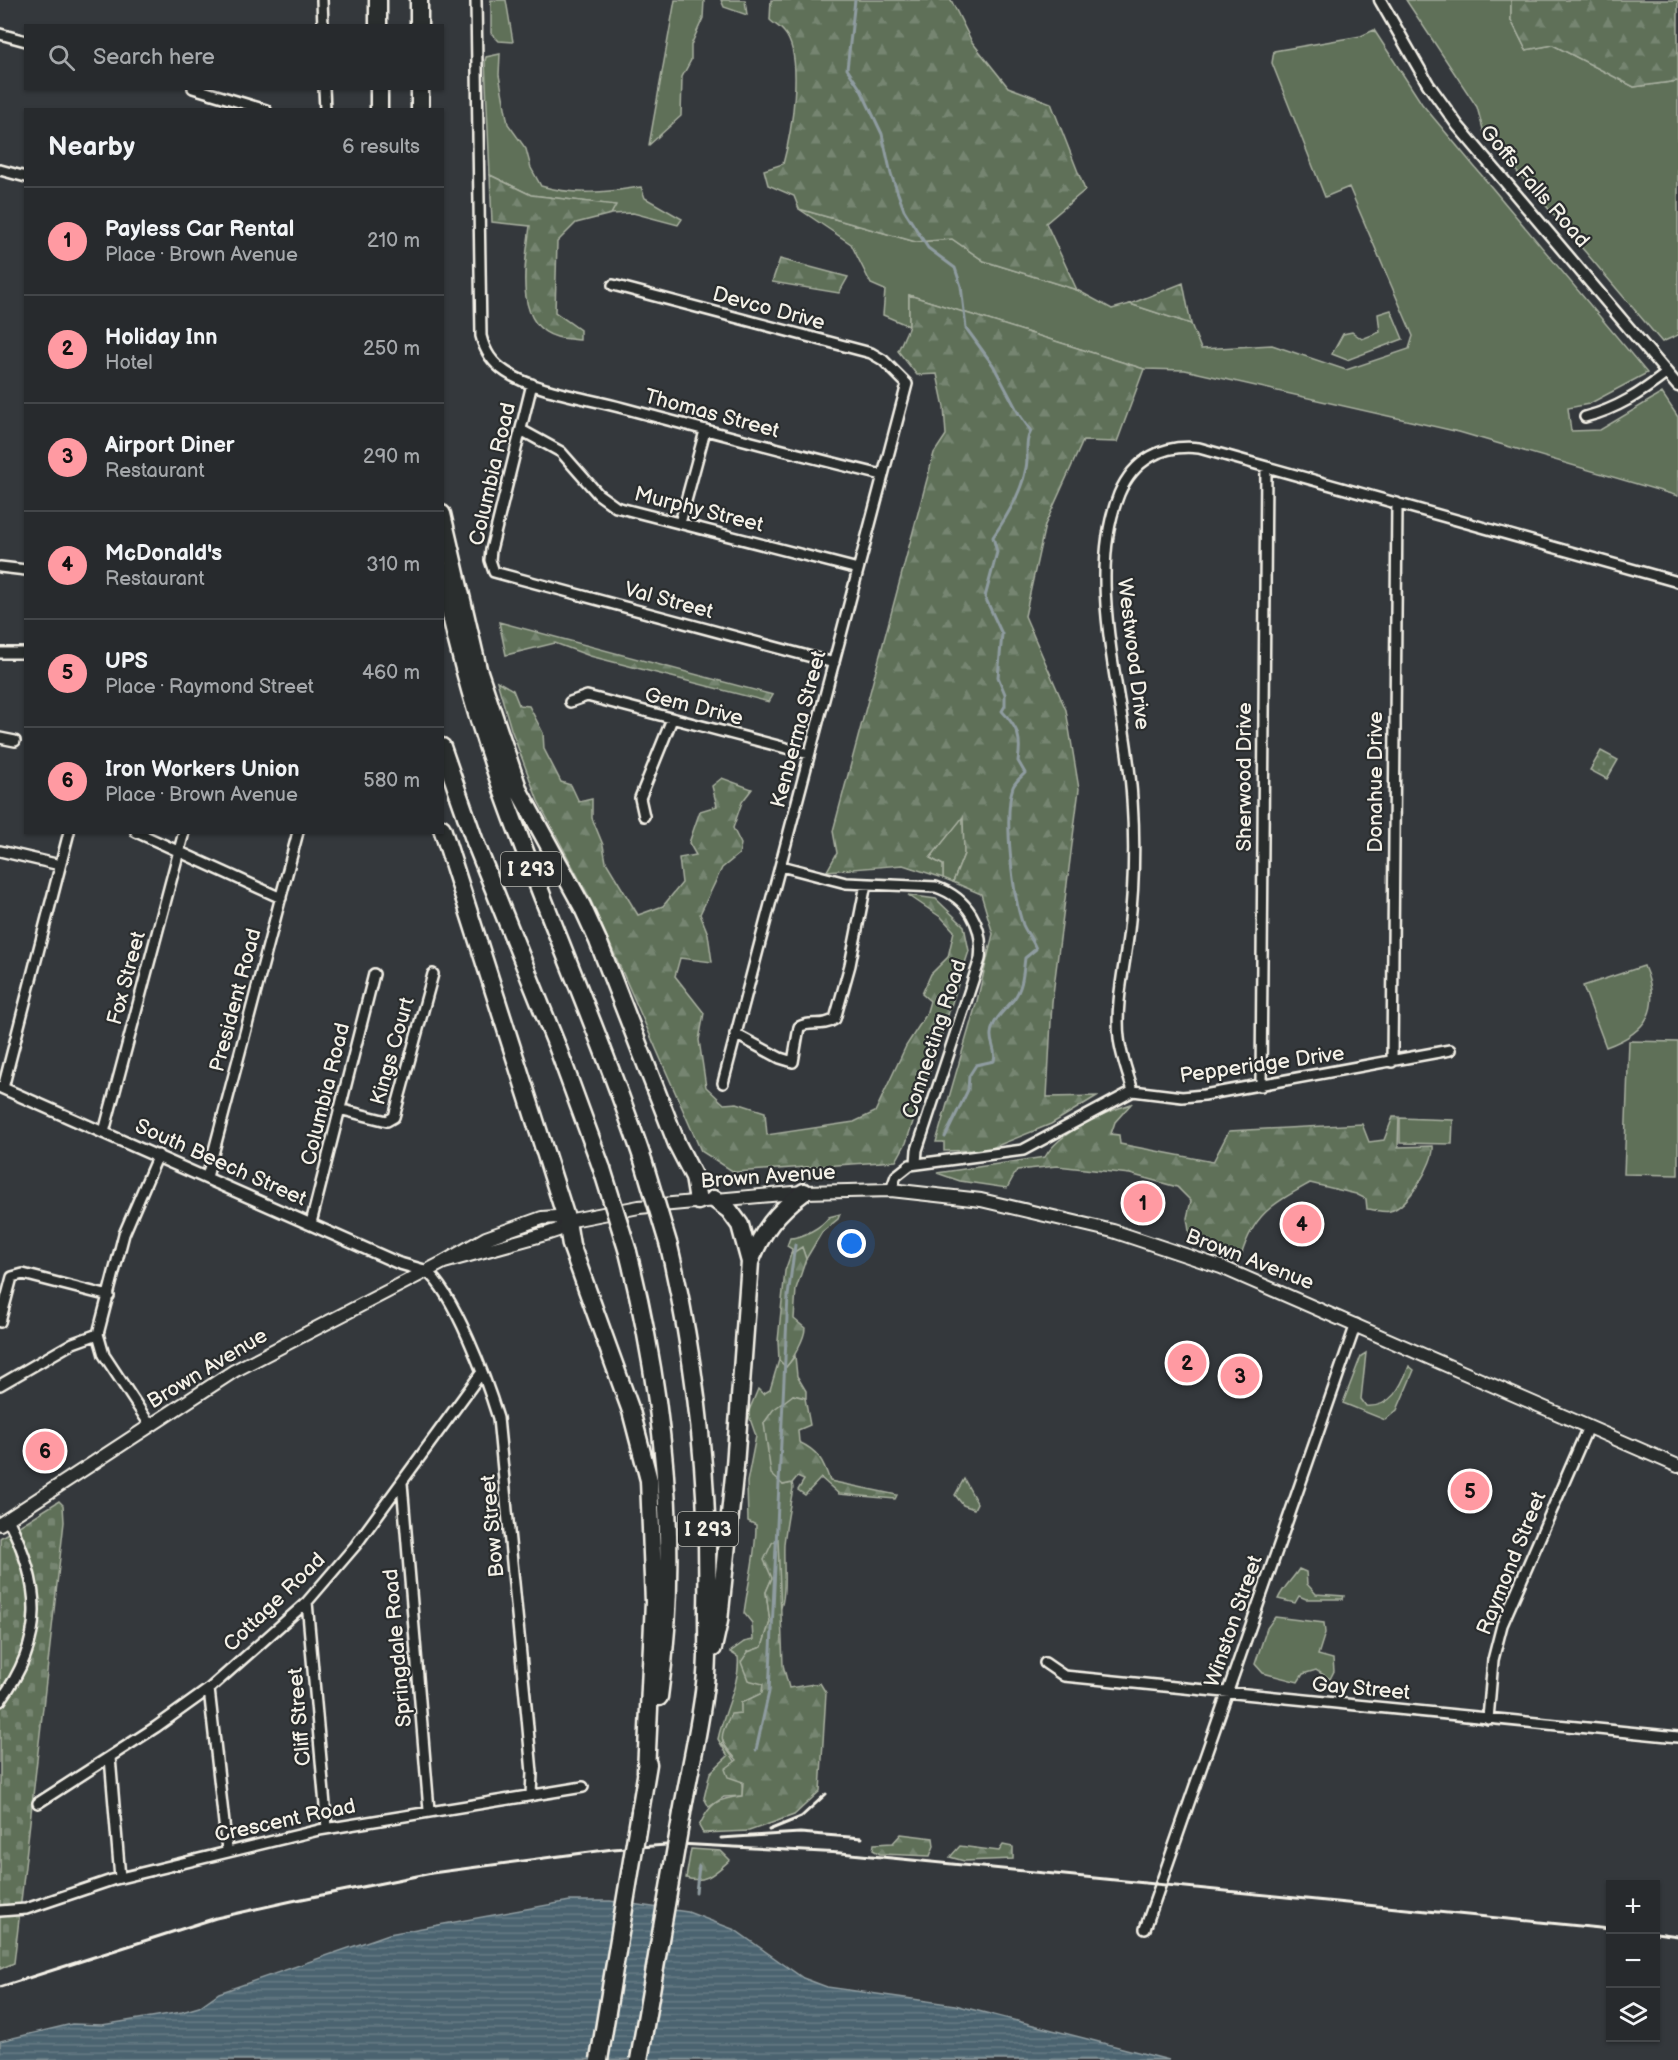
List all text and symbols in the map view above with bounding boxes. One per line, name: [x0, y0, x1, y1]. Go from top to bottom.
search box: [24, 24, 444, 90]
icon: search: [45, 41, 78, 74]
text: Search here: [93, 44, 215, 71]
street label: Goffs Falls Road: [1475, 120, 1595, 253]
text: Nearby: [48, 132, 135, 163]
text: 6 results: [342, 135, 420, 159]
text: Payless Car Rental: [105, 216, 294, 243]
text: 1: [63, 229, 72, 253]
text: 210 m: [367, 229, 420, 253]
text: Place · Brown Avenue: [105, 243, 298, 267]
street label: Devco Drive: [710, 281, 828, 335]
text: Holiday Inn: [105, 324, 218, 351]
text: 2: [62, 337, 73, 361]
text: 250 m: [363, 337, 420, 361]
text: Hotel: [105, 351, 153, 375]
street label: Thomas Street: [642, 384, 782, 444]
street label: Columbia Road: [464, 400, 521, 548]
text: Airport Diner: [105, 432, 235, 459]
text: 3: [62, 445, 73, 469]
text: 290 m: [363, 445, 420, 469]
text: Restaurant: [105, 459, 205, 483]
street label: Murphy Street: [632, 481, 767, 538]
text: McDonald's: [105, 540, 222, 567]
text: 4: [62, 553, 73, 577]
text: 310 m: [366, 553, 420, 577]
text: Restaurant: [105, 567, 205, 591]
street label: Val Street: [622, 577, 717, 624]
street label: Westwood Drive: [1112, 577, 1155, 731]
street label: Kenberma Street: [765, 647, 832, 811]
text: UPS: [105, 648, 148, 675]
text: 5: [62, 661, 73, 685]
text: 460 m: [362, 661, 420, 685]
text: Place · Raymond Street: [105, 675, 314, 699]
street label: Gem Drive: [642, 682, 746, 731]
street label: Sherwood Drive: [1232, 702, 1257, 852]
street label: Donahue Drive: [1363, 711, 1388, 853]
text: Iron Workers Union: [105, 756, 299, 783]
text: 6: [61, 769, 74, 793]
text: 580 m: [363, 769, 420, 793]
text: Place · Brown Avenue: [105, 783, 298, 807]
road number: I 293: [501, 852, 561, 886]
street label: President Road: [204, 926, 267, 1075]
street label: Fox Street: [102, 928, 151, 1028]
street label: Connecting Road: [897, 956, 972, 1122]
street label: Kings Court: [365, 994, 420, 1108]
street label: Columbia Road: [296, 1020, 355, 1168]
street label: Pepperidge Drive: [1178, 1041, 1346, 1088]
street label: South Beech Street: [131, 1113, 311, 1212]
street label: Brown Avenue: [700, 1159, 836, 1194]
pin: 1: [1124, 1180, 1162, 1226]
pin: 4: [1282, 1202, 1322, 1246]
street label: Brown Avenue: [1182, 1224, 1318, 1295]
your location: [837, 1229, 866, 1258]
street label: Brown Avenue: [143, 1323, 272, 1414]
pin: 2: [1168, 1340, 1206, 1386]
pin: 3: [1220, 1354, 1260, 1398]
pin: 6: [26, 1428, 64, 1474]
pin: 5: [1450, 1468, 1490, 1514]
street label: Bow Street: [476, 1473, 509, 1578]
street label: Raymond Street: [1471, 1487, 1552, 1639]
road number: I 293: [678, 1512, 738, 1546]
street label: Cottage Road: [218, 1548, 330, 1657]
street label: Winston Street: [1199, 1551, 1268, 1690]
street label: Springdale Road: [378, 1568, 417, 1728]
street label: Cliff Street: [283, 1666, 316, 1767]
street label: Gay Street: [1311, 1672, 1412, 1705]
street label: Crescent Road: [212, 1793, 358, 1848]
map controls: [1606, 1880, 1660, 2042]
button: +: [1606, 1880, 1660, 1934]
button: −: [1606, 1934, 1660, 1988]
button: layers: [1606, 1988, 1660, 2042]

